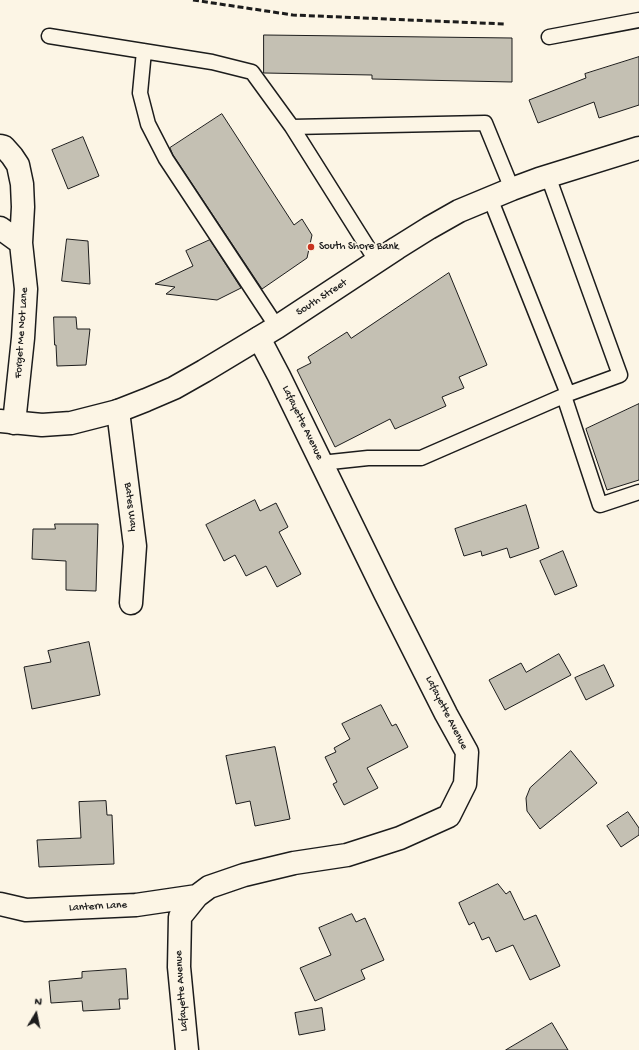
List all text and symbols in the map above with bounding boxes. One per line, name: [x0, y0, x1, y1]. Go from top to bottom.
place label: South Shore Bank: [319, 240, 399, 254]
marker: South Shore Bank: [306, 242, 316, 252]
street label: South Street: [294, 277, 350, 319]
street label: Forget Me Not Lane: [12, 287, 32, 379]
street label: Lafayette Avenue: [278, 384, 326, 462]
street label: Bates Way: [120, 482, 140, 532]
street label: Lafayette Avenue: [422, 674, 470, 752]
street label: Lantern Lane: [69, 899, 127, 915]
street label: Lafayette Avenue: [173, 950, 191, 1032]
north arrow: [16, 994, 56, 1034]
text: N: [34, 996, 43, 1009]

